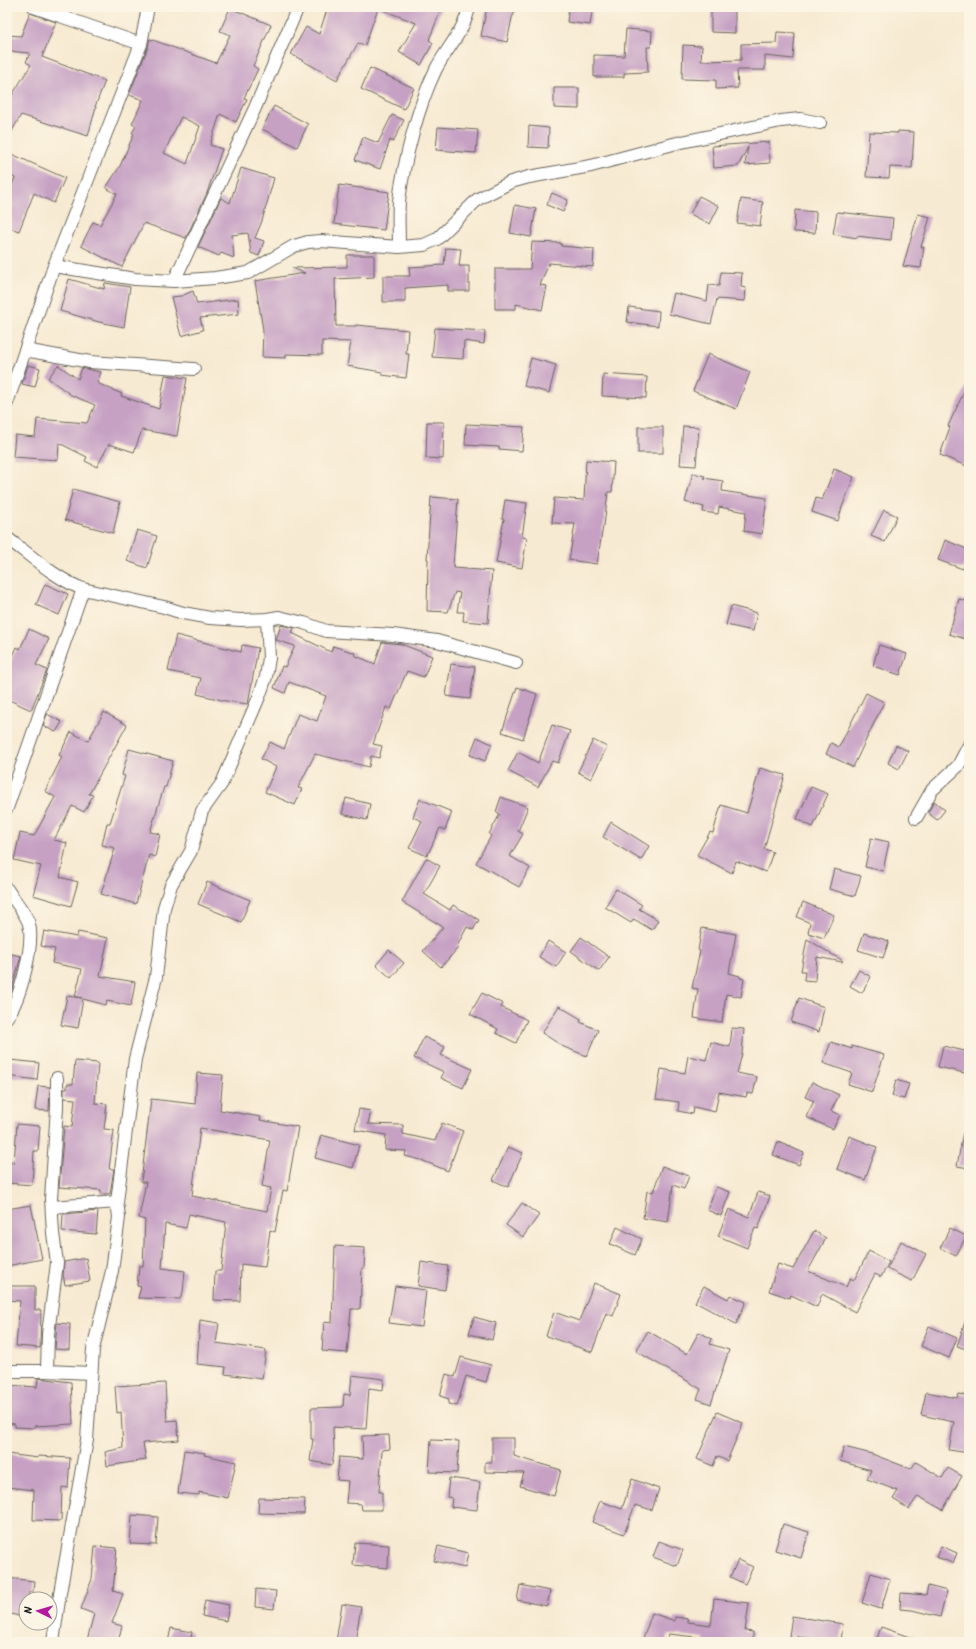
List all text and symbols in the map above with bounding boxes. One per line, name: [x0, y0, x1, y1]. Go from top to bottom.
north arrow: [18, 1591, 58, 1631]
text: N: [20, 1606, 38, 1614]

